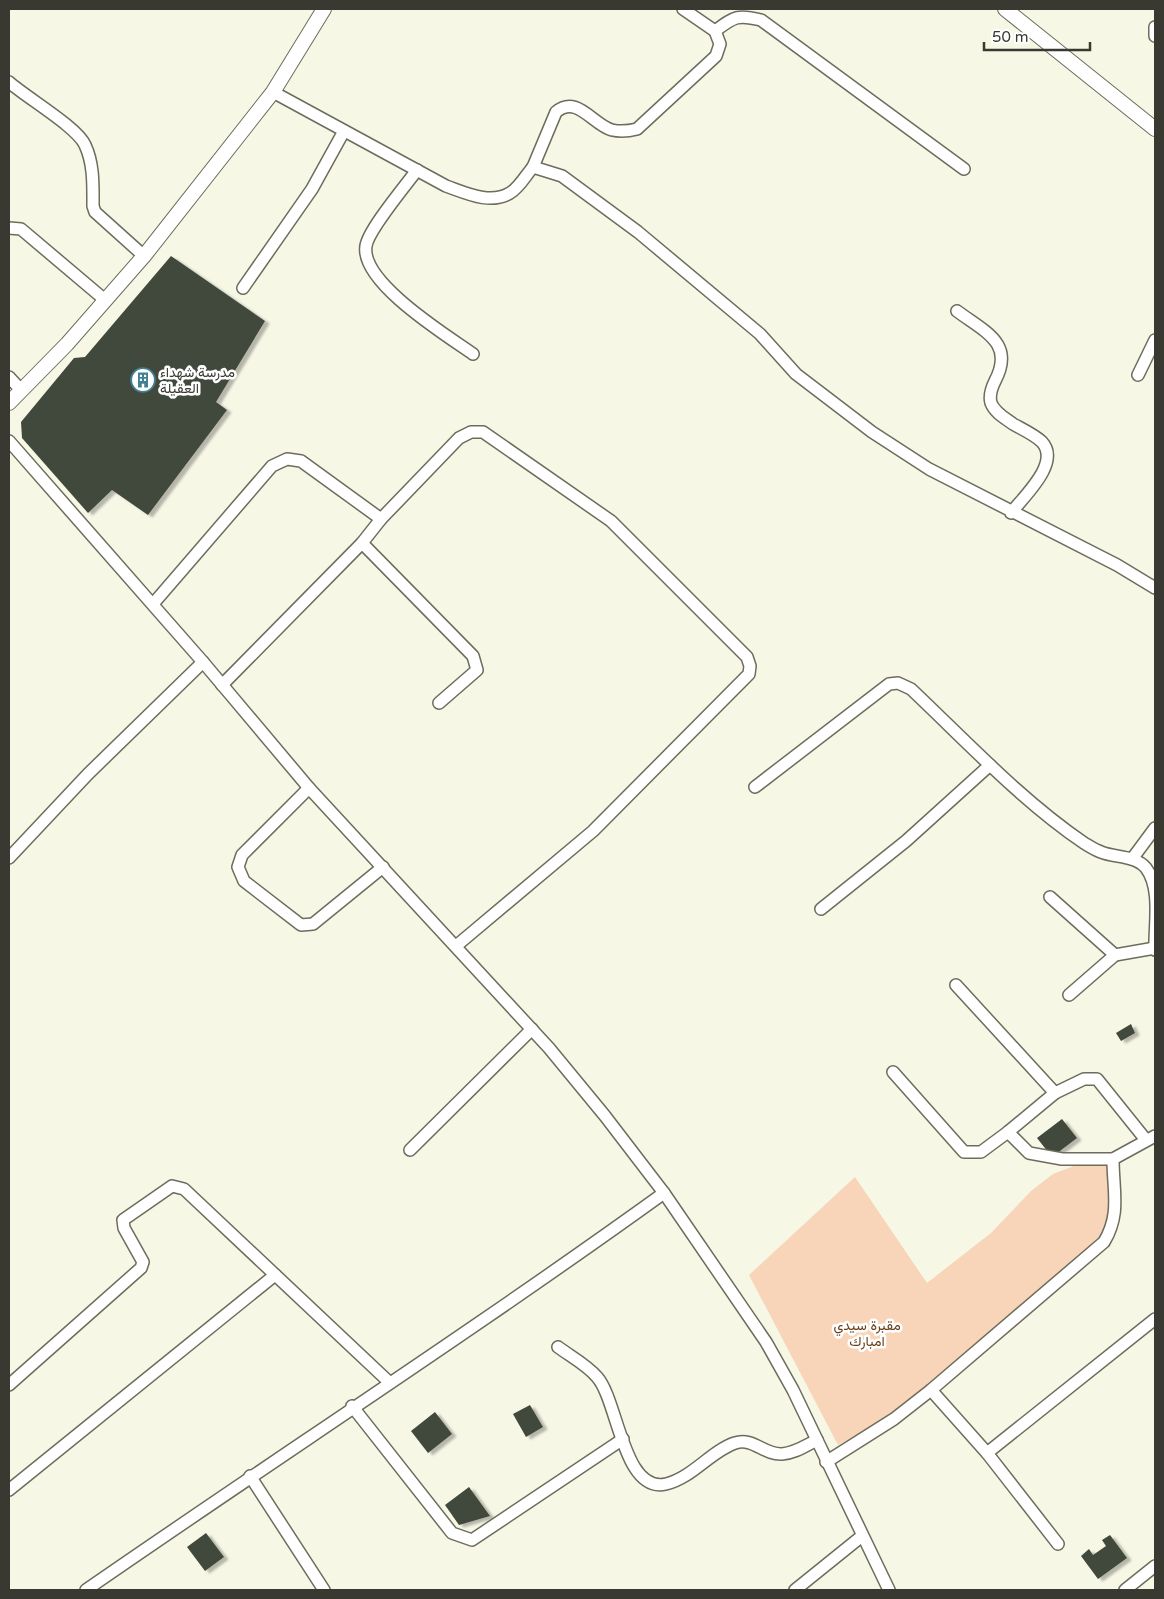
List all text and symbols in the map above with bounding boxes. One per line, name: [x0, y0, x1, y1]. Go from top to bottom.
scale bar: [984, 20, 1090, 52]
text: 50 m: [992, 28, 1029, 46]
place label: مدرسة شهداء العقيلة: [160, 364, 235, 397]
building icon: مدرسة شهداء العقيلة: [130, 367, 156, 393]
park label: مقبرة سيدي امبارك: [833, 1317, 901, 1350]

